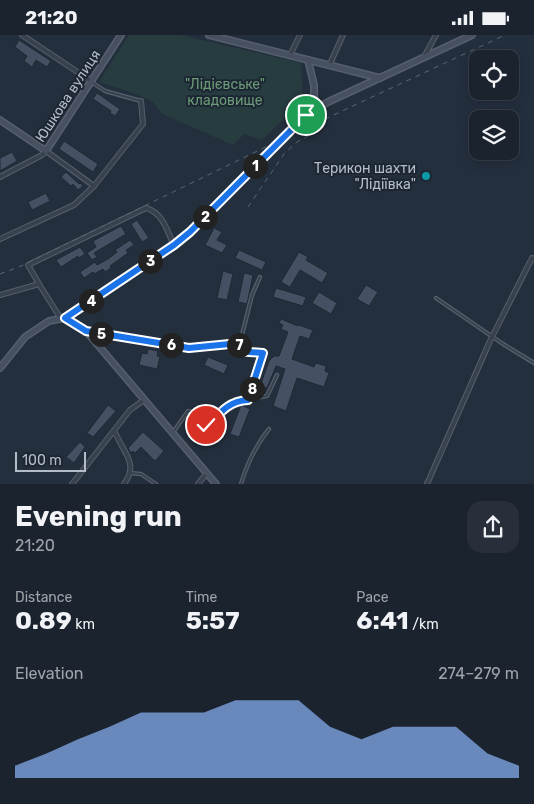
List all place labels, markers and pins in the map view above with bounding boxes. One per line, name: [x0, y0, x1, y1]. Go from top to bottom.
pin: [285, 94, 327, 136]
pin: 1: [242, 153, 268, 179]
place label: Терикон шахти "Лідіївка": [314, 160, 416, 193]
marker: Терикон шахти "Лідіївка": [420, 170, 432, 182]
pin: 2: [192, 205, 218, 229]
pin: 3: [138, 249, 162, 273]
pin: 4: [78, 289, 104, 313]
pin: 5: [88, 321, 114, 347]
pin: 6: [158, 333, 184, 357]
pin: 7: [226, 333, 252, 357]
pin: 8: [240, 377, 264, 401]
pin: [185, 404, 227, 446]

